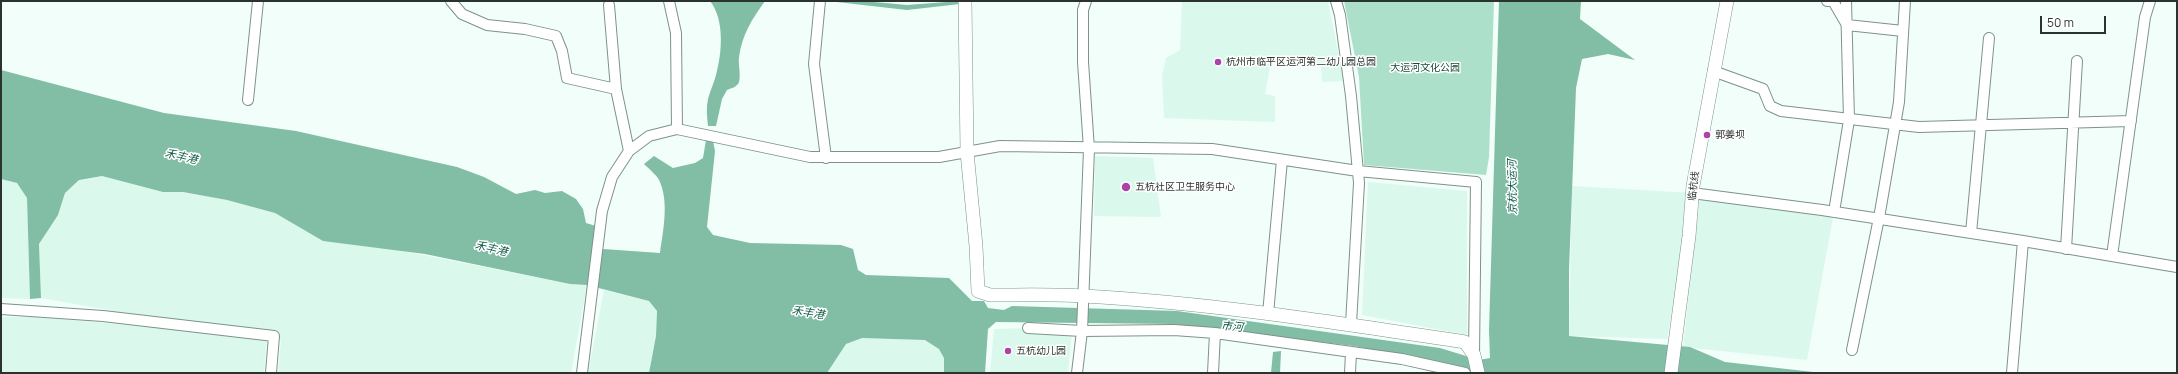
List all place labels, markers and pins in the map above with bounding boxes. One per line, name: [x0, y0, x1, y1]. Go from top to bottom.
place label: 杭州市临平区运河第二幼儿园总园: [1226, 56, 1376, 68]
marker: 杭州市临平区运河第二幼儿园总园: [1213, 57, 1223, 67]
place label: 郭姜坝: [1715, 129, 1745, 141]
marker: 郭姜坝: [1702, 130, 1712, 140]
marker: 五杭社区卫生服务中心: [1120, 181, 1132, 193]
place label: 五杭社区卫生服务中心: [1135, 181, 1235, 193]
place label: 五杭幼儿园: [1016, 345, 1066, 357]
marker: 五杭幼儿园: [1003, 346, 1013, 356]

